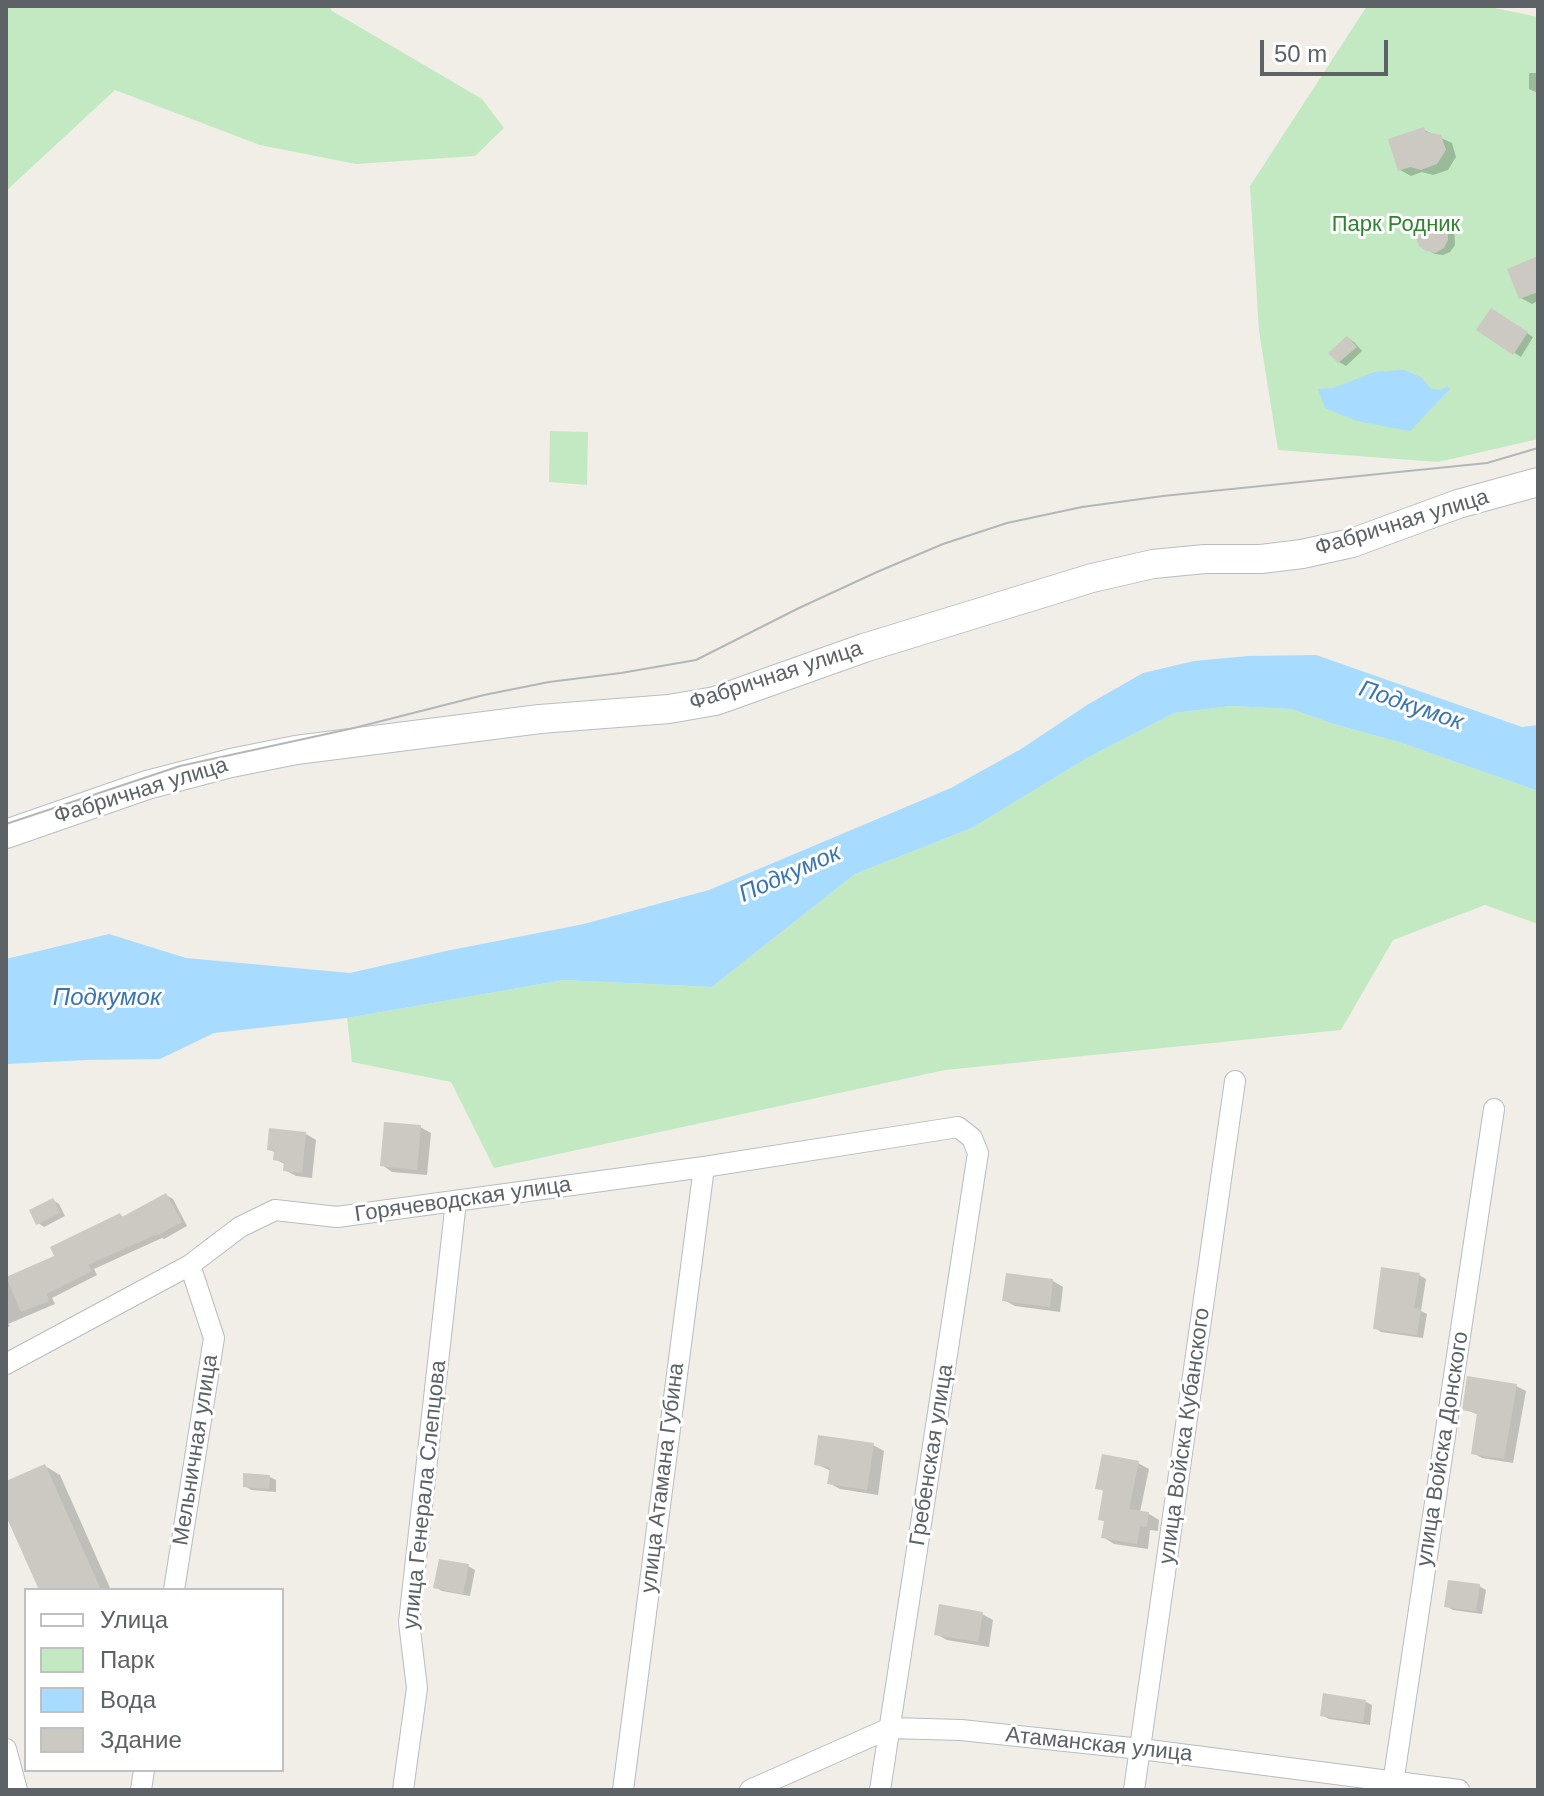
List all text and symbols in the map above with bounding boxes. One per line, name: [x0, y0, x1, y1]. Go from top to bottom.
scale bar: [1264, 24, 1392, 74]
text: 50 m: [1274, 40, 1327, 67]
park label: Парк Родник: [1332, 212, 1460, 238]
street label: Фабричная улица: [1312, 484, 1492, 562]
street label: Фабричная улица: [686, 636, 866, 716]
water label: Подкумок: [1355, 675, 1467, 737]
street label: Фабричная улица: [51, 752, 231, 830]
water label: Подкумок: [735, 839, 845, 909]
water label: Подкумок: [53, 984, 161, 1012]
street label: Горячеводская улица: [353, 1172, 573, 1228]
street label: улица Войска Кубанского: [1154, 1306, 1216, 1566]
street label: улица Войска Донского: [1411, 1330, 1475, 1568]
street label: Мельничная улица: [168, 1353, 224, 1547]
street label: улица Генерала Слепцова: [398, 1359, 452, 1631]
street label: улица Атамана Губина: [636, 1361, 690, 1595]
street label: Гребенская улица: [905, 1362, 959, 1548]
legend: [24, 1588, 284, 1772]
text: Улица: [100, 1606, 168, 1633]
text: Парк: [100, 1646, 154, 1673]
text: Вода: [100, 1686, 156, 1713]
street label: Атаманская улица: [1004, 1722, 1194, 1768]
text: Здание: [100, 1726, 182, 1753]

